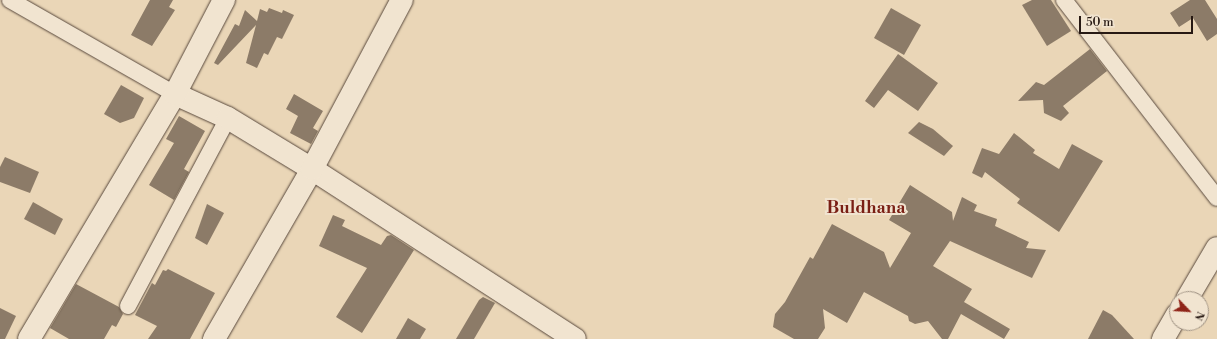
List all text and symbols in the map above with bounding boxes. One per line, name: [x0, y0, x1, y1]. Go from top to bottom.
scale bar: [1081, 8, 1195, 34]
text: 50 m: [1086, 15, 1114, 30]
district label: Buldhana: [827, 199, 905, 219]
north arrow: [1169, 291, 1209, 331]
text: N: [1191, 309, 1207, 323]

